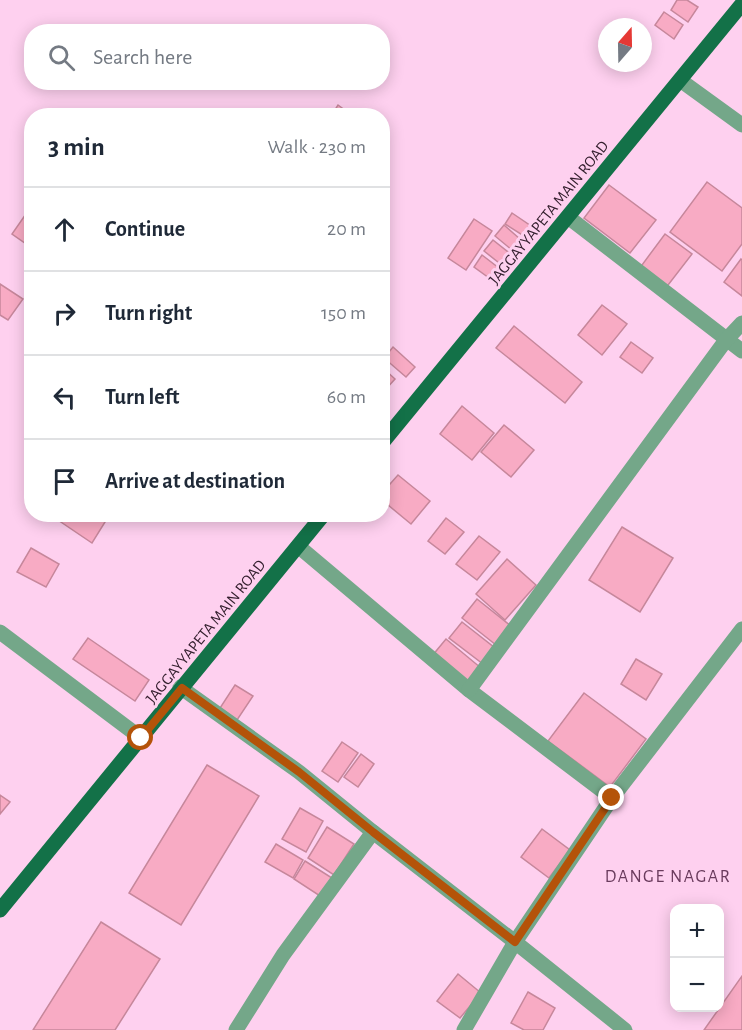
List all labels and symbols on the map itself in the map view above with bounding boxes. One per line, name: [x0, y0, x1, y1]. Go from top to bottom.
north arrow: [598, 18, 652, 72]
street label: JAGGAYYAPETA MAIN ROAD: [486, 138, 612, 288]
street label: JAGGAYYAPETA MAIN ROAD: [143, 557, 269, 707]
route start: [127, 724, 153, 750]
route end: [598, 784, 624, 810]
district label: DANGE NAGAR: [605, 868, 731, 886]

